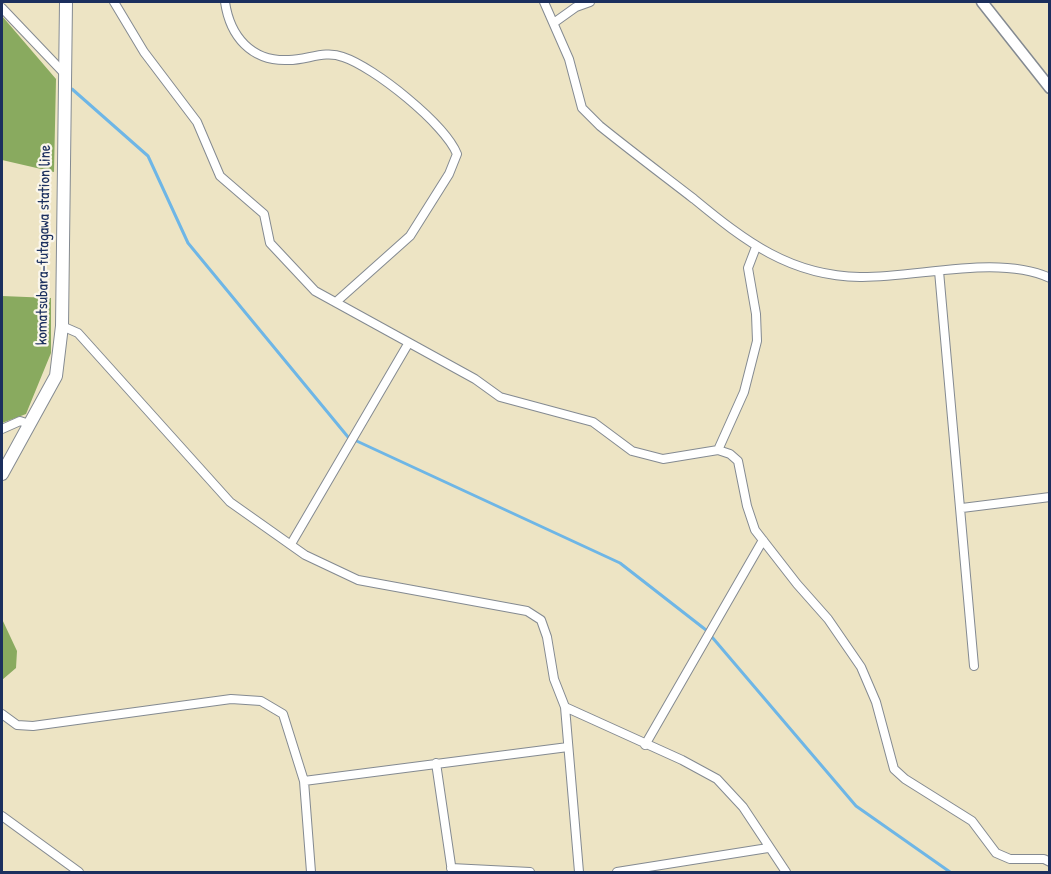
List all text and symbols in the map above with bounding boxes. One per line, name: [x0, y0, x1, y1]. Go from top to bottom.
street label: komatsubara-futagawa station line: [33, 145, 55, 345]

